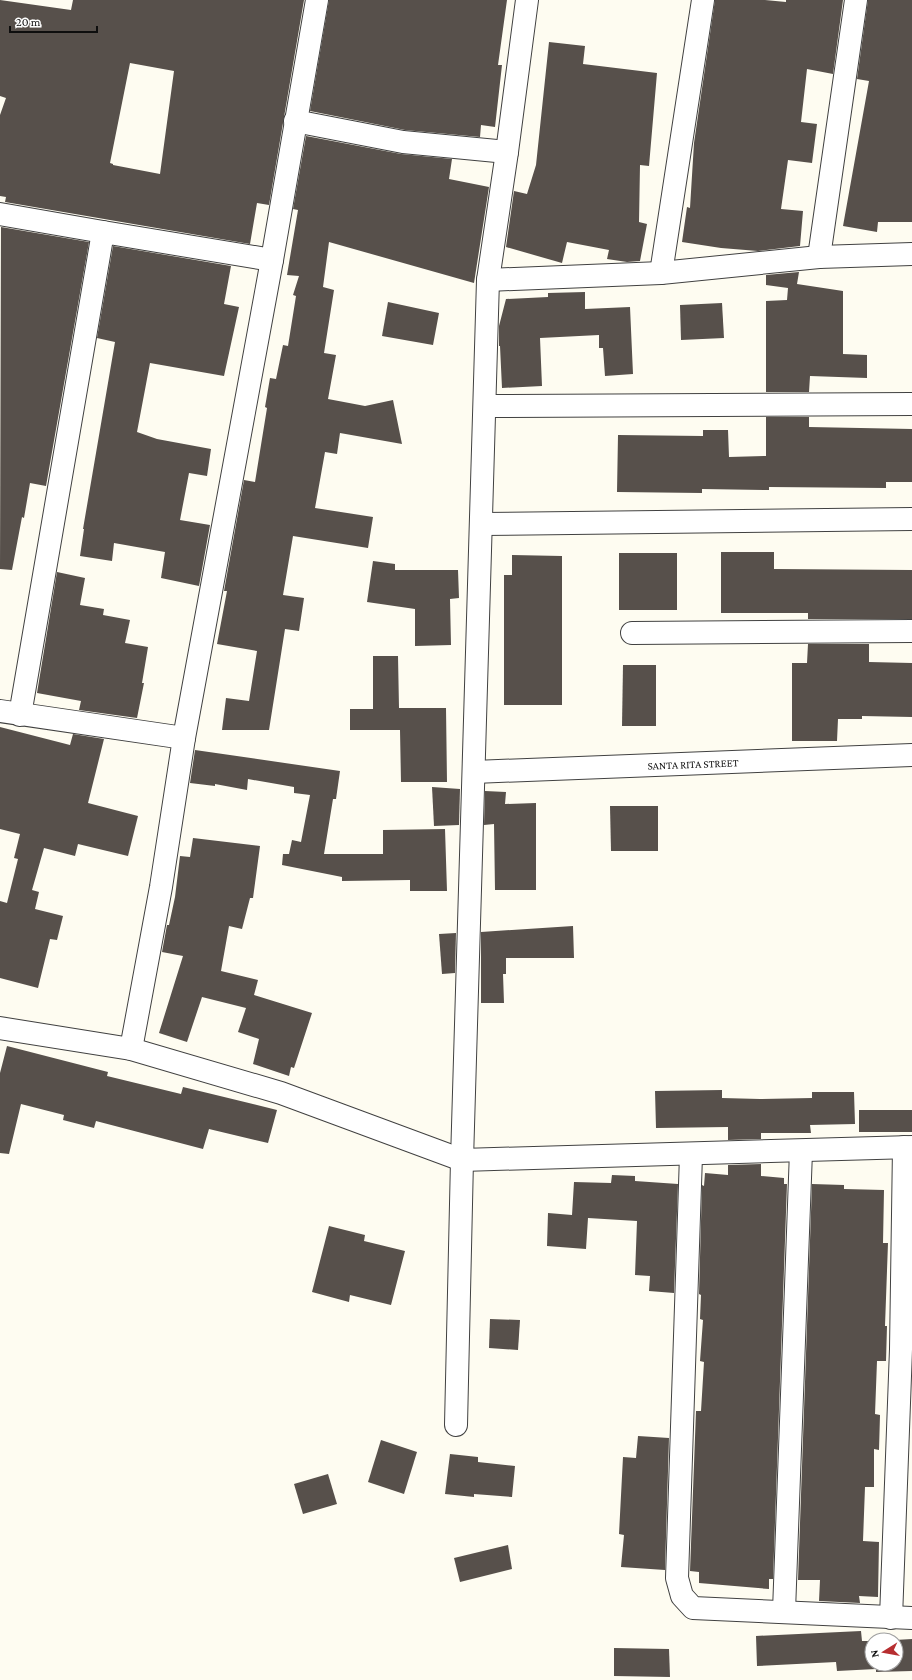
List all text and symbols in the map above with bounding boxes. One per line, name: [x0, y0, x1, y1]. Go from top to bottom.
scale bar: [10, 8, 97, 34]
text: 20 m: [16, 15, 41, 29]
street label: SANTA RITA STREET: [647, 756, 739, 772]
north arrow: [864, 1632, 904, 1672]
text: N: [867, 1649, 881, 1659]

